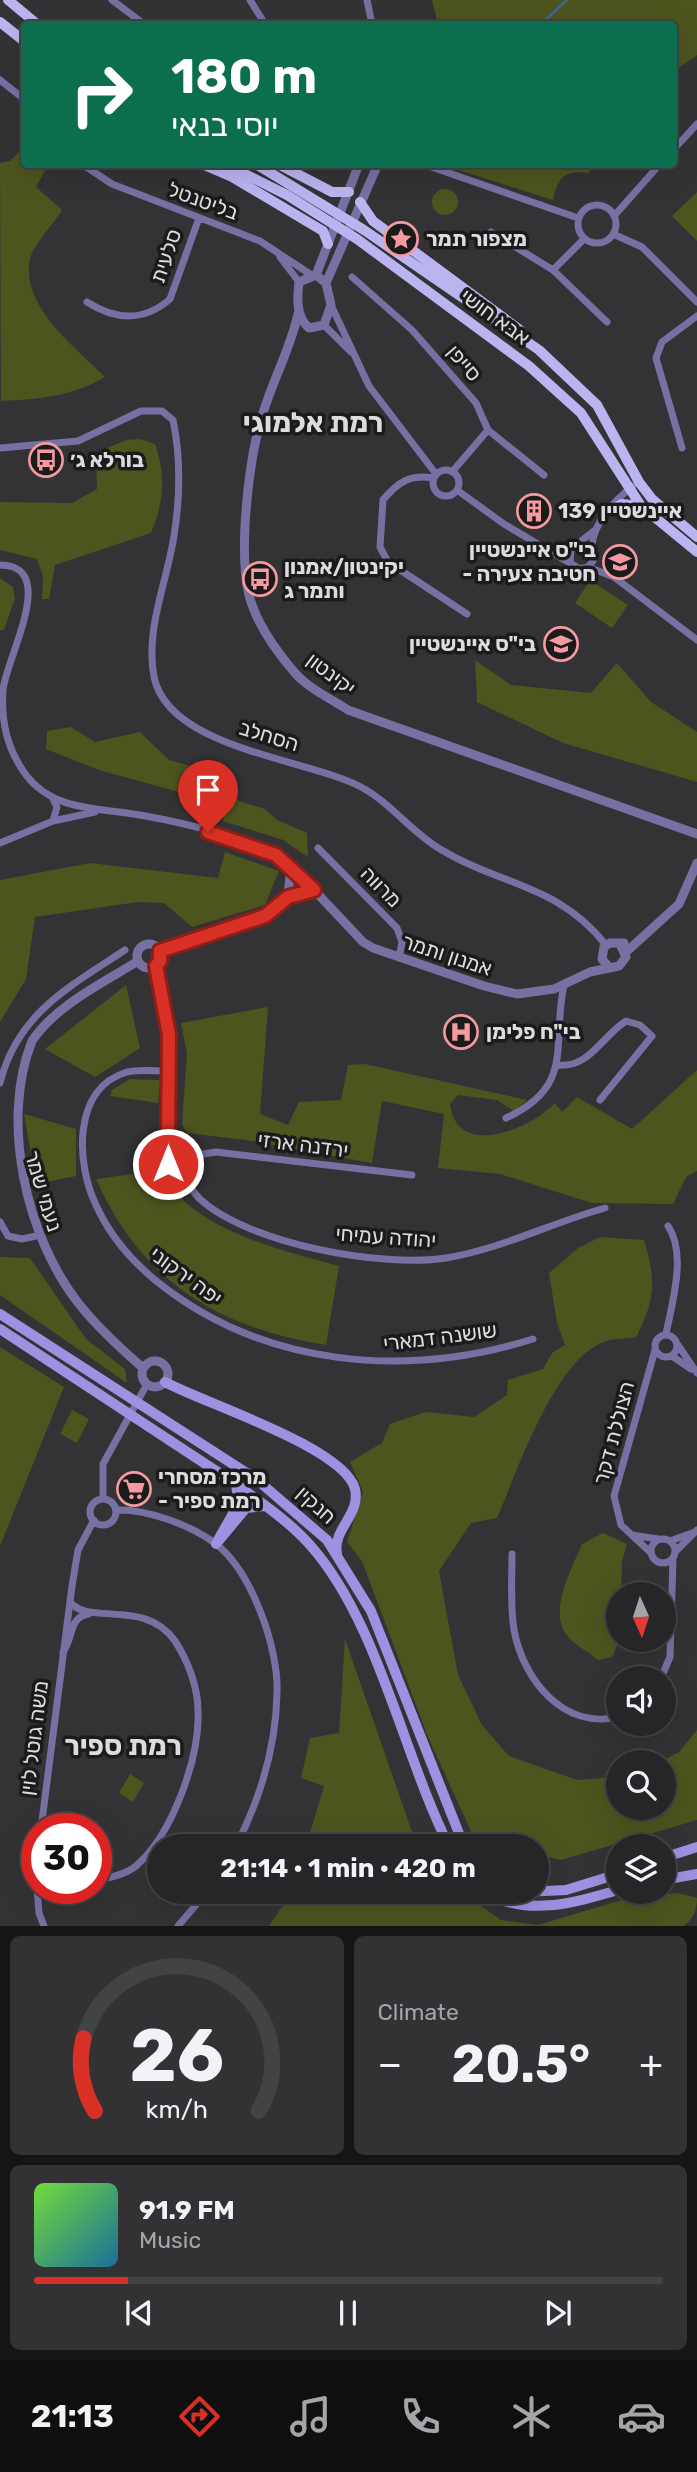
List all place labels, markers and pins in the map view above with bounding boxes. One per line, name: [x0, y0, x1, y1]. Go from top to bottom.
place icon: מצפור תמר: [382, 220, 420, 258]
place label: מצפור תמר: [426, 226, 527, 251]
bus stop icon: בורלא ג׳: [27, 441, 65, 479]
place label: בורלא ג׳: [70, 447, 144, 472]
building icon: איינשטיין 139: [515, 492, 553, 530]
place label: איינשטיין 139: [558, 498, 682, 523]
place label: בי"ס איינשטיין - חטיבה צעירה: [462, 537, 596, 586]
school or university icon: בי"ס איינשטיין - חטיבה צעירה: [601, 543, 639, 581]
place label: יקינטון/אמנון ותמר ג: [284, 554, 404, 603]
bus stop icon: יקינטון/אמנון ותמר ג: [241, 560, 279, 598]
school or university icon: בי"ס איינשטיין: [542, 625, 580, 663]
place label: בי"ס איינשטיין: [409, 631, 536, 656]
pin: [178, 760, 238, 832]
hospital icon: בי"ח פלימן: [442, 1013, 480, 1051]
place label: בי"ח פלימן: [486, 1019, 581, 1044]
place label: מרכז מסחרי - רמת ספיר: [158, 1464, 267, 1513]
supermarket icon: מרכז מסחרי - רמת ספיר: [115, 1470, 153, 1508]

